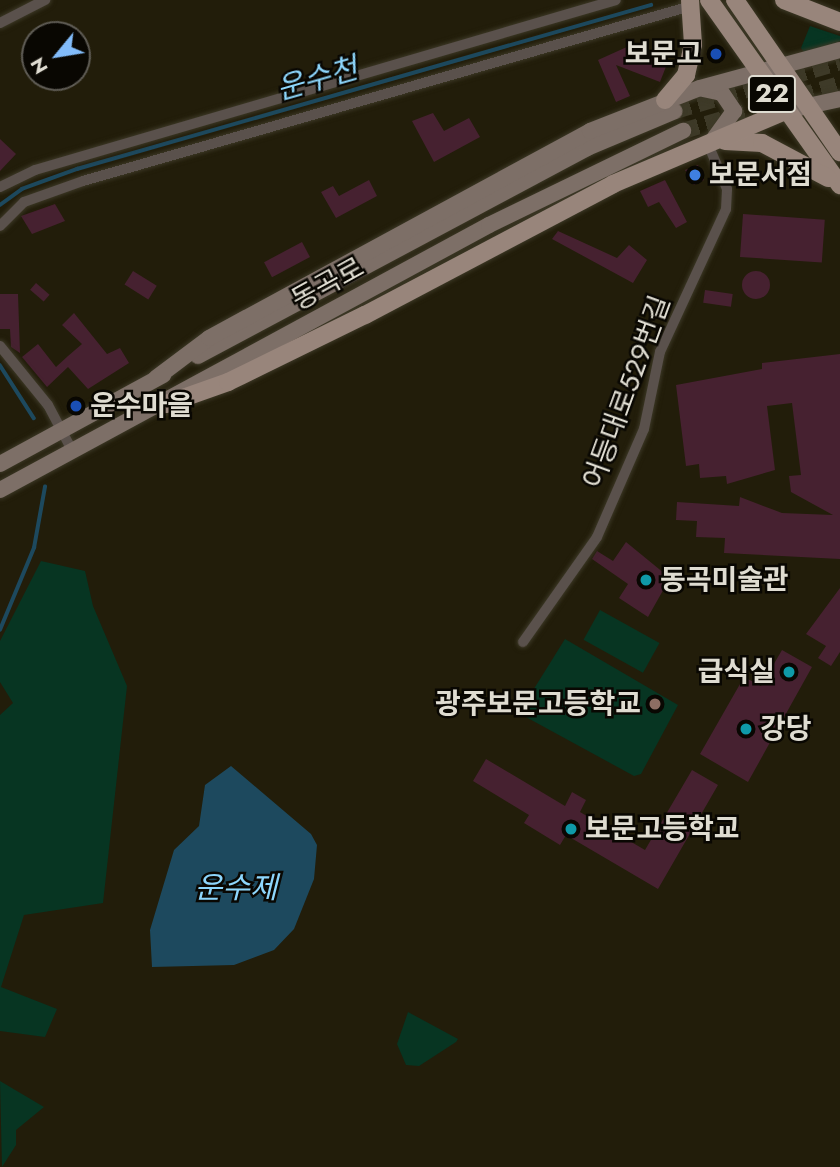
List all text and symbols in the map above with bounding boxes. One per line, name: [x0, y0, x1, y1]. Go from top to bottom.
north arrow: [21, 21, 91, 91]
place label: 보문고: [625, 37, 702, 71]
marker: 보문고: [708, 46, 724, 62]
water label: 운수천: [272, 50, 362, 108]
text: N: [24, 52, 55, 79]
road number: 22: [748, 72, 796, 116]
place label: 보문서점: [709, 158, 812, 192]
marker: 보문서점: [687, 167, 703, 183]
street label: 동곡로: [286, 251, 370, 317]
street label: 어등대로529번길: [577, 291, 677, 493]
place label: 운수마을: [90, 389, 193, 423]
marker: 운수마을: [68, 398, 84, 414]
place label: 동곡미술관: [660, 563, 789, 597]
marker: 동곡미술관: [638, 572, 654, 588]
place label: 급식실: [698, 655, 775, 689]
marker: 급식실: [781, 664, 797, 680]
place label: 광주보문고등학교: [435, 687, 641, 721]
marker: 광주보문고등학교: [647, 696, 663, 712]
place label: 강당: [760, 712, 812, 746]
marker: 강당: [738, 721, 754, 737]
place label: 보문고등학교: [585, 812, 740, 846]
marker: 보문고등학교: [563, 821, 579, 837]
water label: 운수제: [195, 870, 277, 906]

